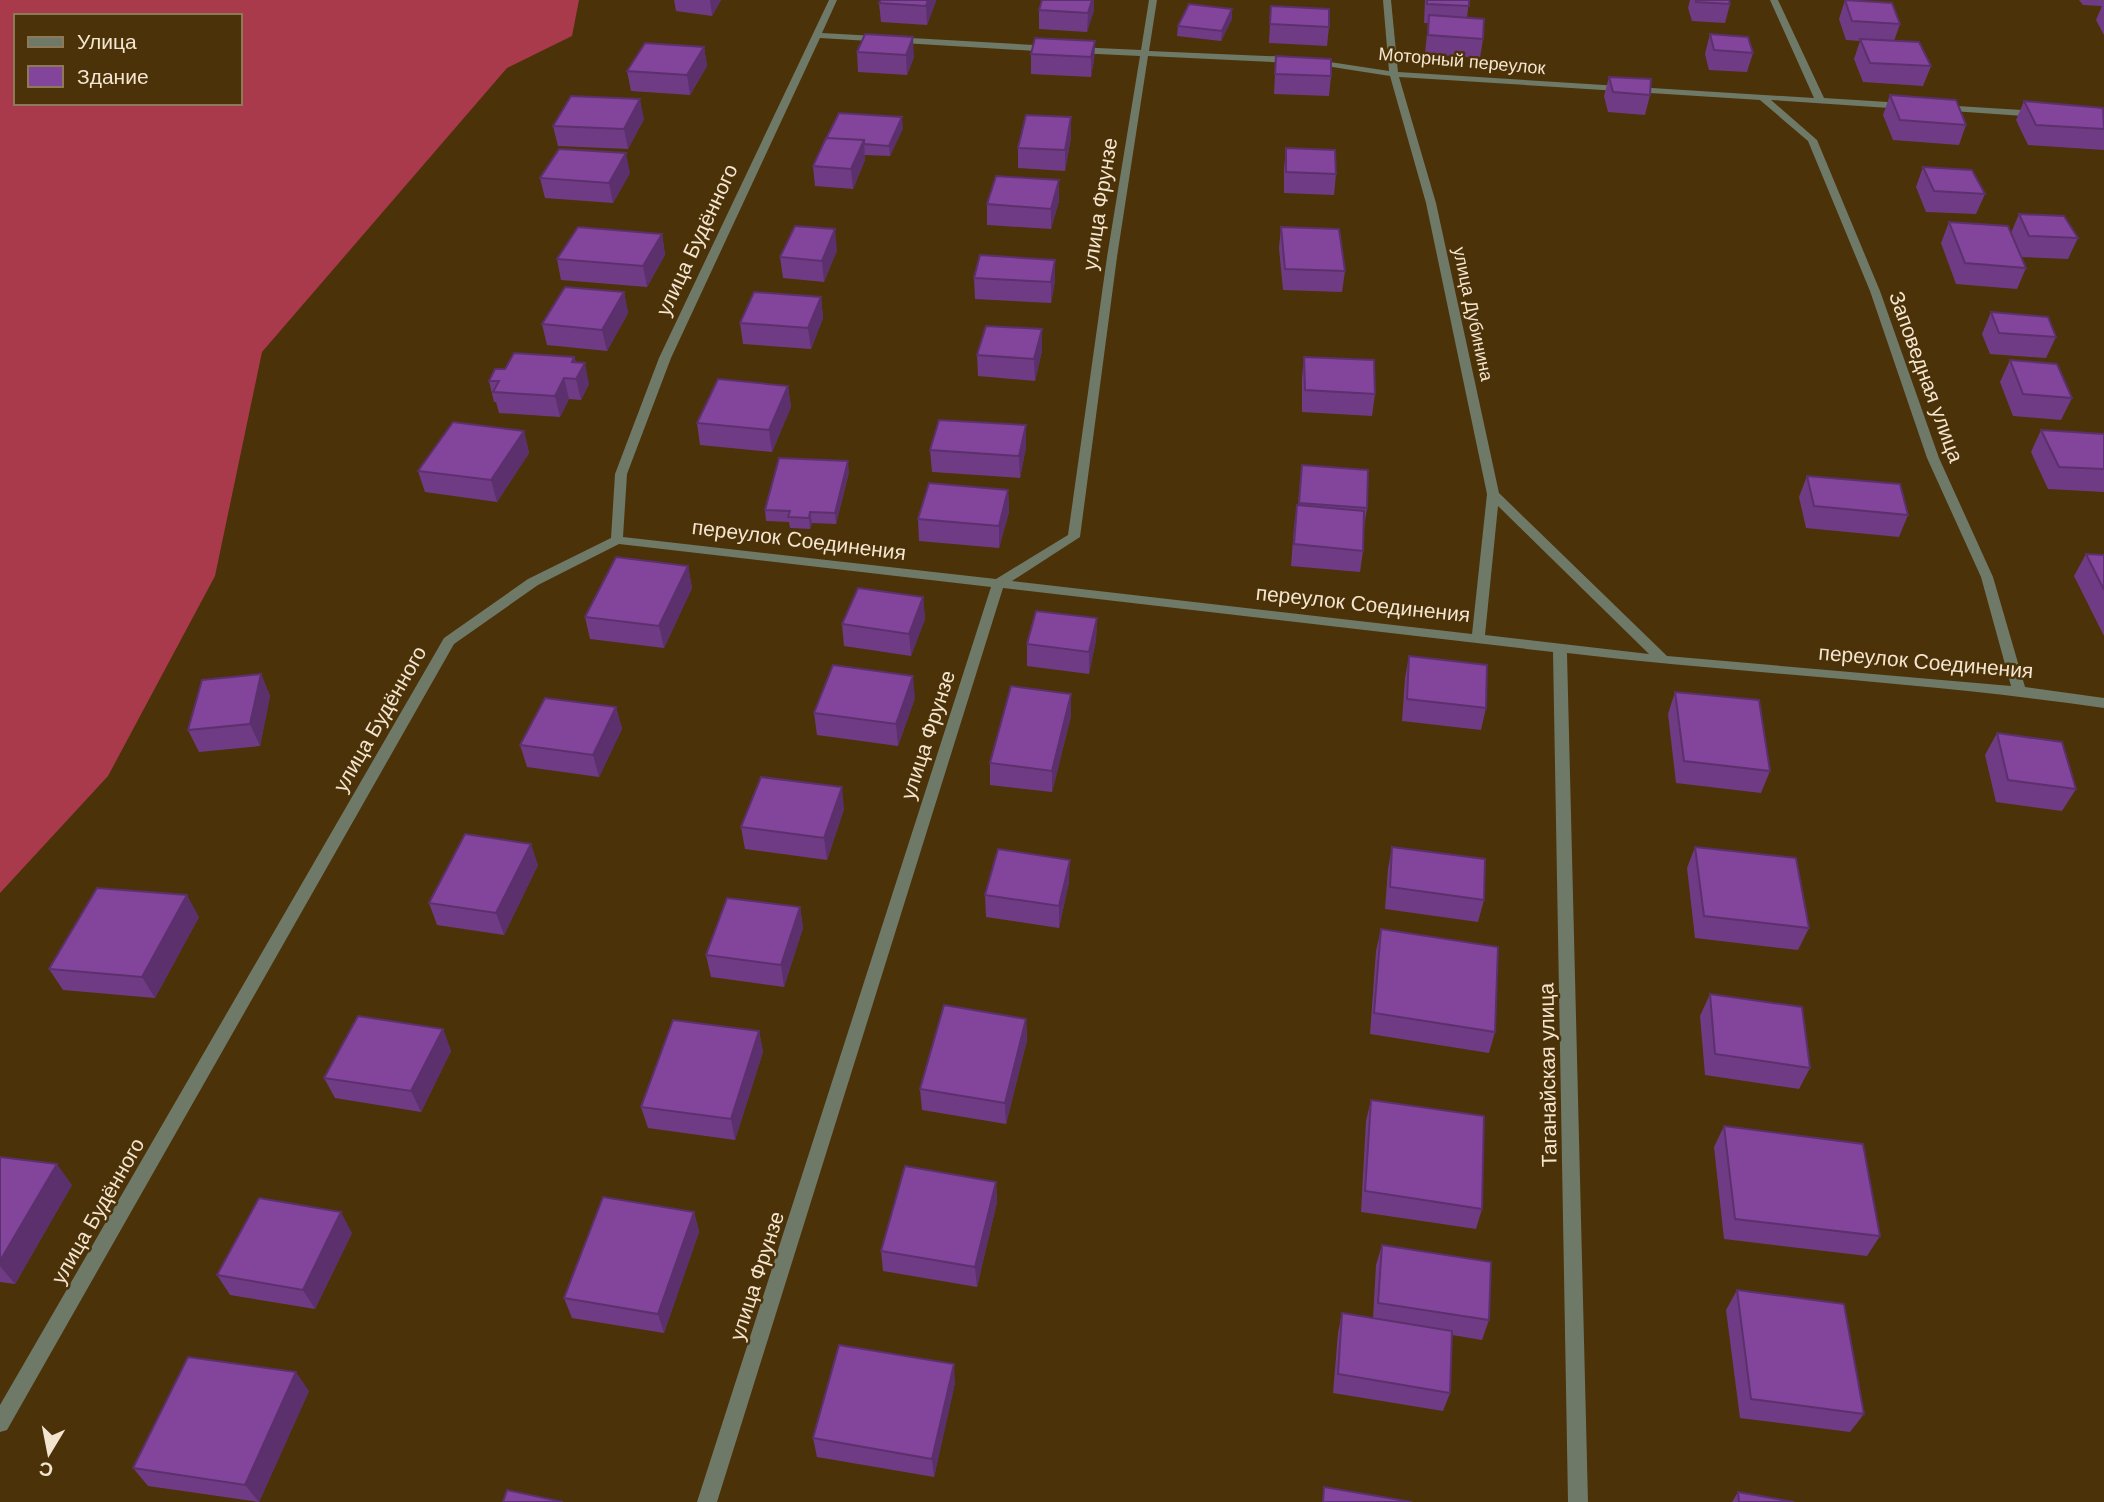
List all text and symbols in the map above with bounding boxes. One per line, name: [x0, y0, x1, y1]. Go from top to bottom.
legend: [14, 14, 242, 105]
text: Улица: [77, 30, 137, 53]
street label: Моторный переулок: [1378, 44, 1546, 78]
text: Здание: [77, 65, 149, 88]
street label: улица Фрунзе: [1078, 136, 1121, 272]
street label: улица Будённого: [651, 160, 742, 319]
street label: улица Дубинина: [1449, 245, 1497, 384]
street label: Заповедная улица: [1885, 288, 1968, 466]
street label: переулок Соединения: [691, 515, 907, 564]
street label: переулок Соединения: [1255, 581, 1471, 626]
street label: переулок Соединения: [1818, 641, 2034, 682]
street label: улица Будённого: [329, 642, 431, 796]
street label: улица Фрунзе: [896, 667, 959, 802]
street label: Таганайская улица: [1534, 982, 1561, 1167]
street label: улица Будённого: [47, 1134, 149, 1288]
street label: улица Фрунзе: [725, 1208, 788, 1343]
north arrow: [14, 1418, 84, 1488]
text: С: [37, 1458, 55, 1481]

